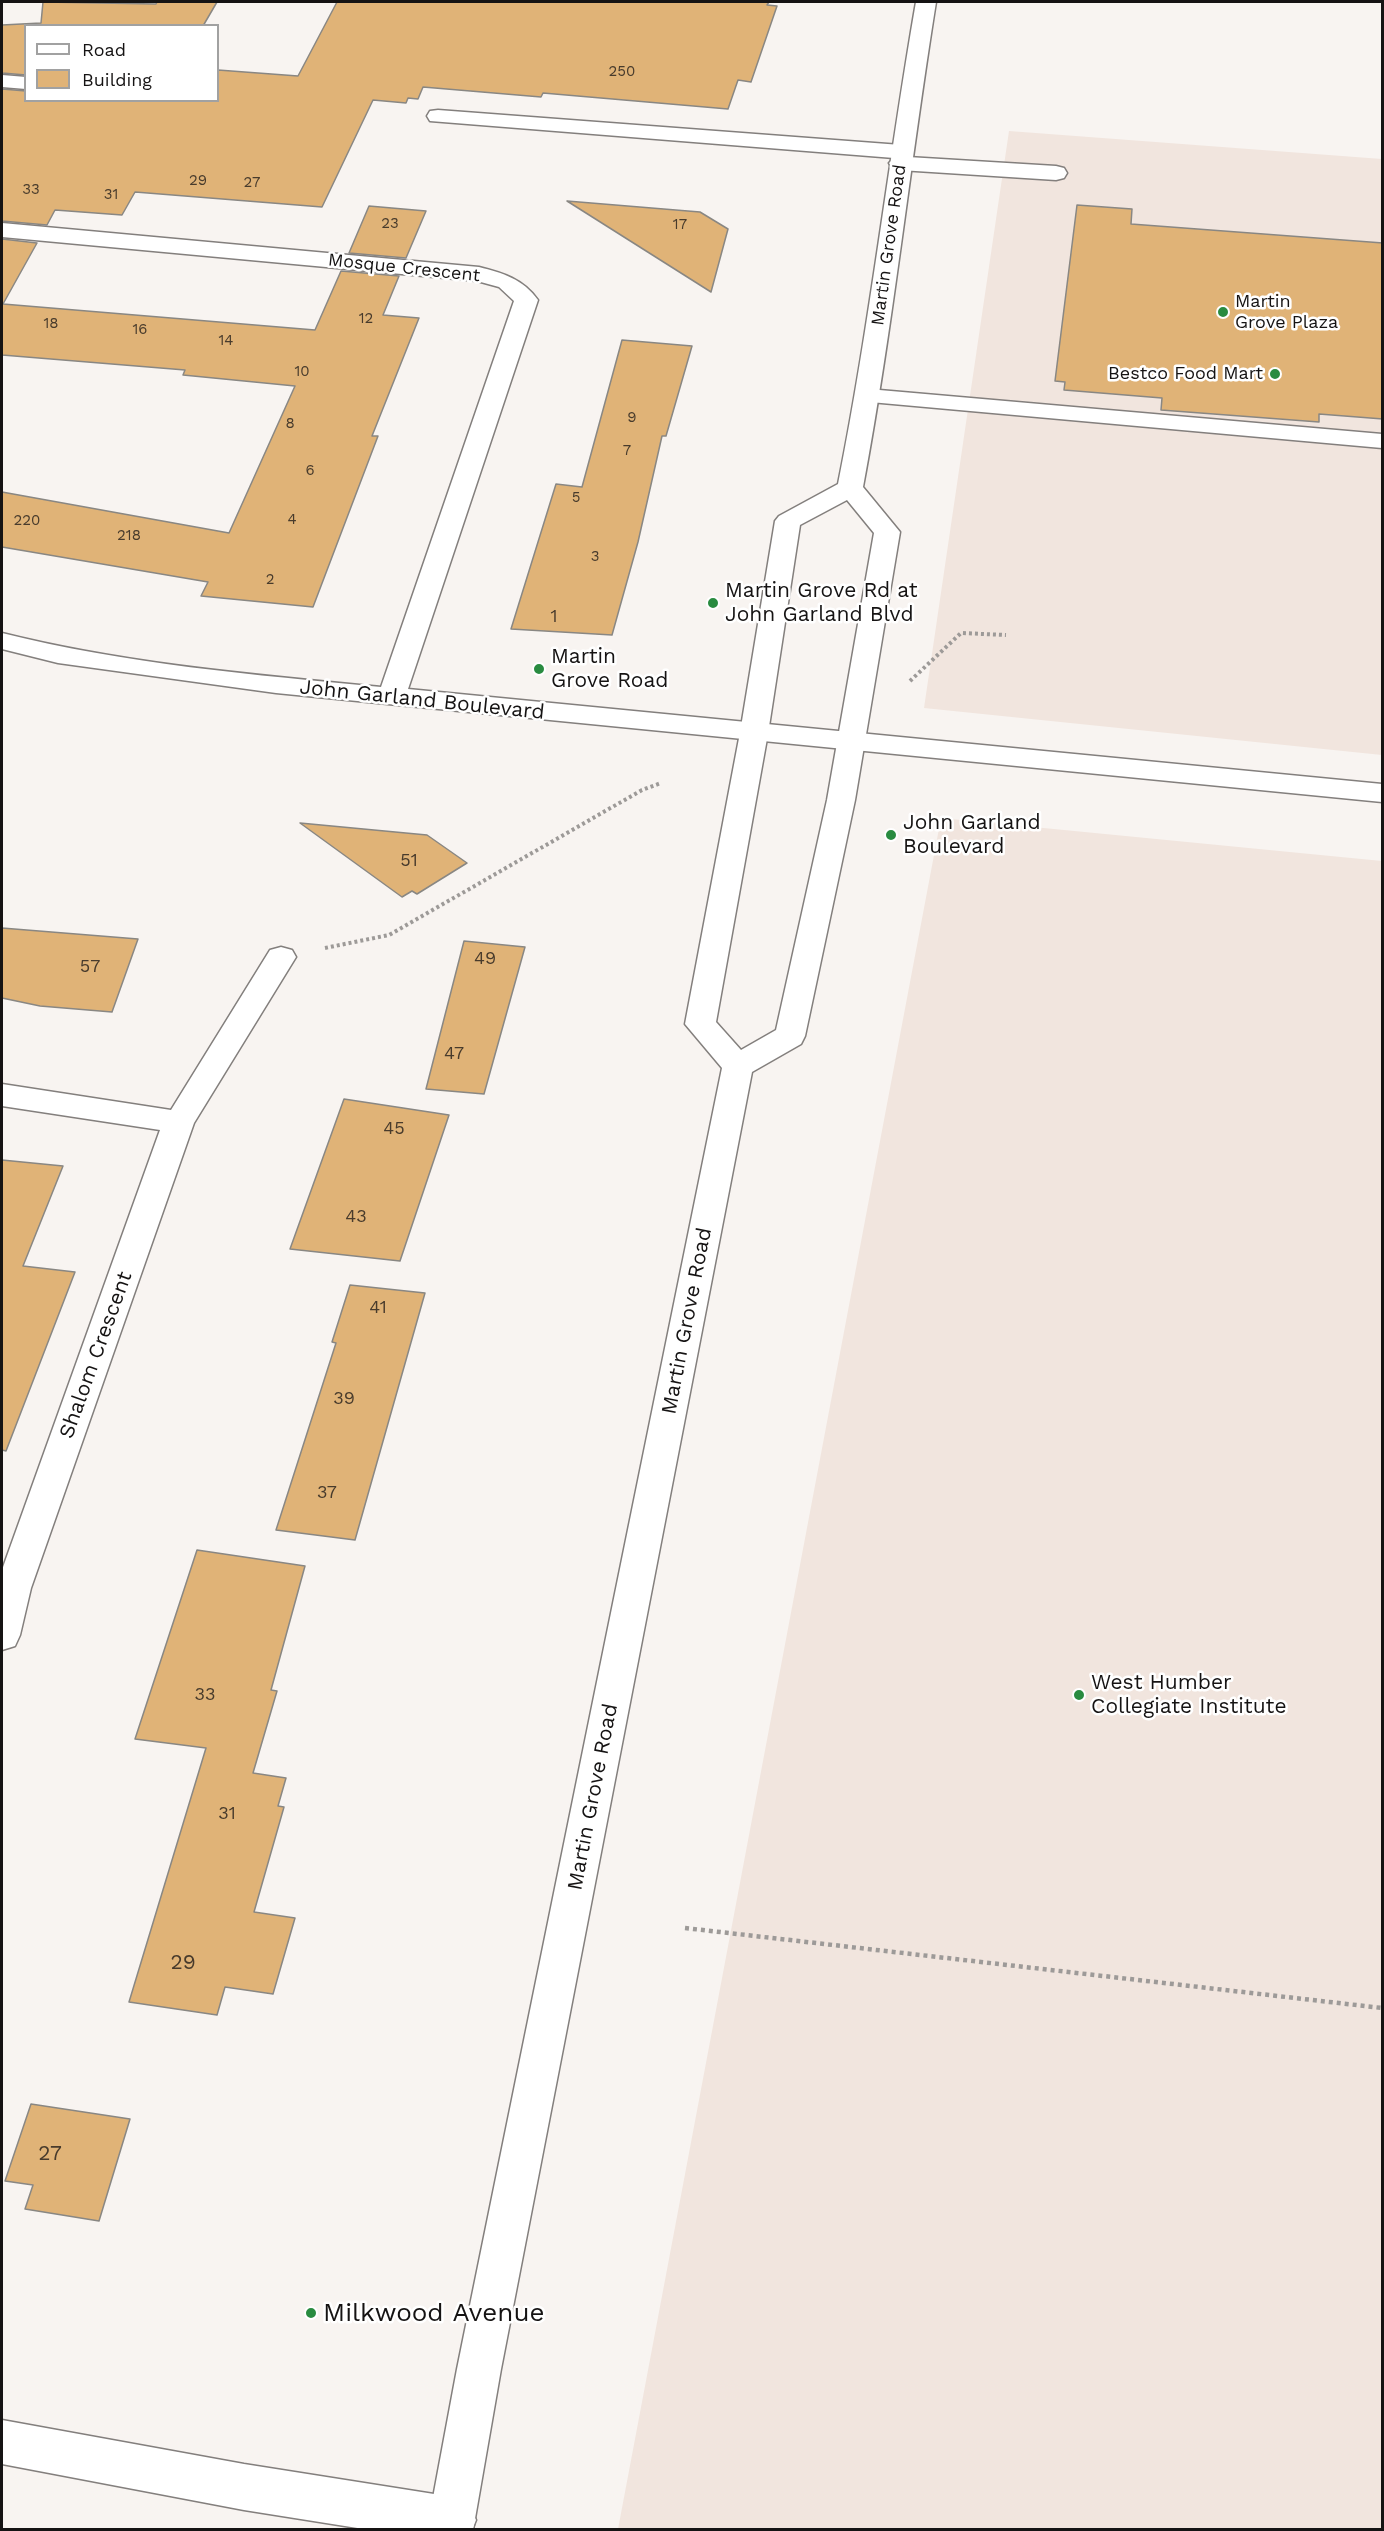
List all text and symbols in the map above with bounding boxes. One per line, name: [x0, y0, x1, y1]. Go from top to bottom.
legend: [24, 24, 219, 102]
text: Road: [82, 39, 126, 60]
house number: 250: [609, 63, 635, 81]
text: Building: [82, 69, 152, 90]
street label: Martin Grove Road: [867, 163, 911, 327]
house number: 29: [189, 172, 207, 190]
house number: 27: [244, 174, 260, 192]
house number: 33: [22, 181, 40, 199]
house number: 31: [104, 186, 118, 204]
house number: 23: [381, 215, 399, 233]
house number: 17: [673, 216, 687, 234]
street label: Mosque Crescent: [327, 249, 481, 287]
place label: Martin Grove Plaza: [1235, 291, 1338, 334]
marker: Martin Grove Plaza: [1216, 305, 1230, 319]
house number: 12: [359, 310, 373, 328]
house number: 18: [43, 315, 59, 333]
house number: 16: [133, 321, 147, 339]
house number: 14: [218, 332, 234, 350]
house number: 10: [294, 363, 310, 381]
place label: Bestco Food Mart: [1108, 363, 1263, 385]
marker: Bestco Food Mart: [1268, 367, 1282, 381]
house number: 9: [627, 409, 637, 427]
house number: 8: [285, 415, 295, 433]
house number: 7: [623, 442, 631, 460]
house number: 6: [305, 462, 315, 480]
house number: 5: [572, 489, 580, 507]
house number: 4: [287, 511, 297, 529]
house number: 220: [14, 512, 40, 530]
house number: 218: [117, 527, 141, 545]
house number: 3: [591, 548, 599, 566]
house number: 2: [266, 571, 274, 589]
place label: Martin Grove Rd at John Garland Blvd: [725, 578, 918, 628]
marker: Martin Grove Rd at John Garland Blvd: [706, 596, 720, 610]
house number: 1: [550, 606, 558, 628]
place label: Martin Grove Road: [551, 644, 668, 694]
marker: Martin Grove Road: [532, 662, 546, 676]
street label: John Garland Boulevard: [298, 675, 546, 725]
place label: John Garland Boulevard: [903, 810, 1041, 860]
marker: John Garland Boulevard: [884, 828, 898, 842]
house number: 51: [400, 850, 418, 872]
house number: 49: [474, 948, 496, 970]
house number: 57: [80, 956, 100, 978]
house number: 47: [444, 1043, 464, 1065]
house number: 45: [383, 1118, 405, 1140]
house number: 43: [345, 1206, 367, 1228]
street label: Martin Grove Road: [657, 1226, 717, 1416]
street label: Shalom Crescent: [54, 1268, 138, 1442]
house number: 41: [369, 1297, 387, 1319]
house number: 39: [333, 1388, 355, 1410]
house number: 37: [317, 1482, 337, 1504]
place label: West Humber Collegiate Institute: [1091, 1670, 1287, 1720]
house number: 33: [195, 1684, 215, 1706]
marker: West Humber Collegiate Institute: [1072, 1688, 1086, 1702]
street label: Martin Grove Road: [563, 1702, 623, 1892]
house number: 31: [218, 1803, 236, 1825]
house number: 29: [170, 1950, 196, 1976]
house number: 27: [38, 2141, 62, 2167]
place label: Milkwood Avenue: [323, 2297, 544, 2329]
marker: Milkwood Avenue: [304, 2306, 318, 2320]

